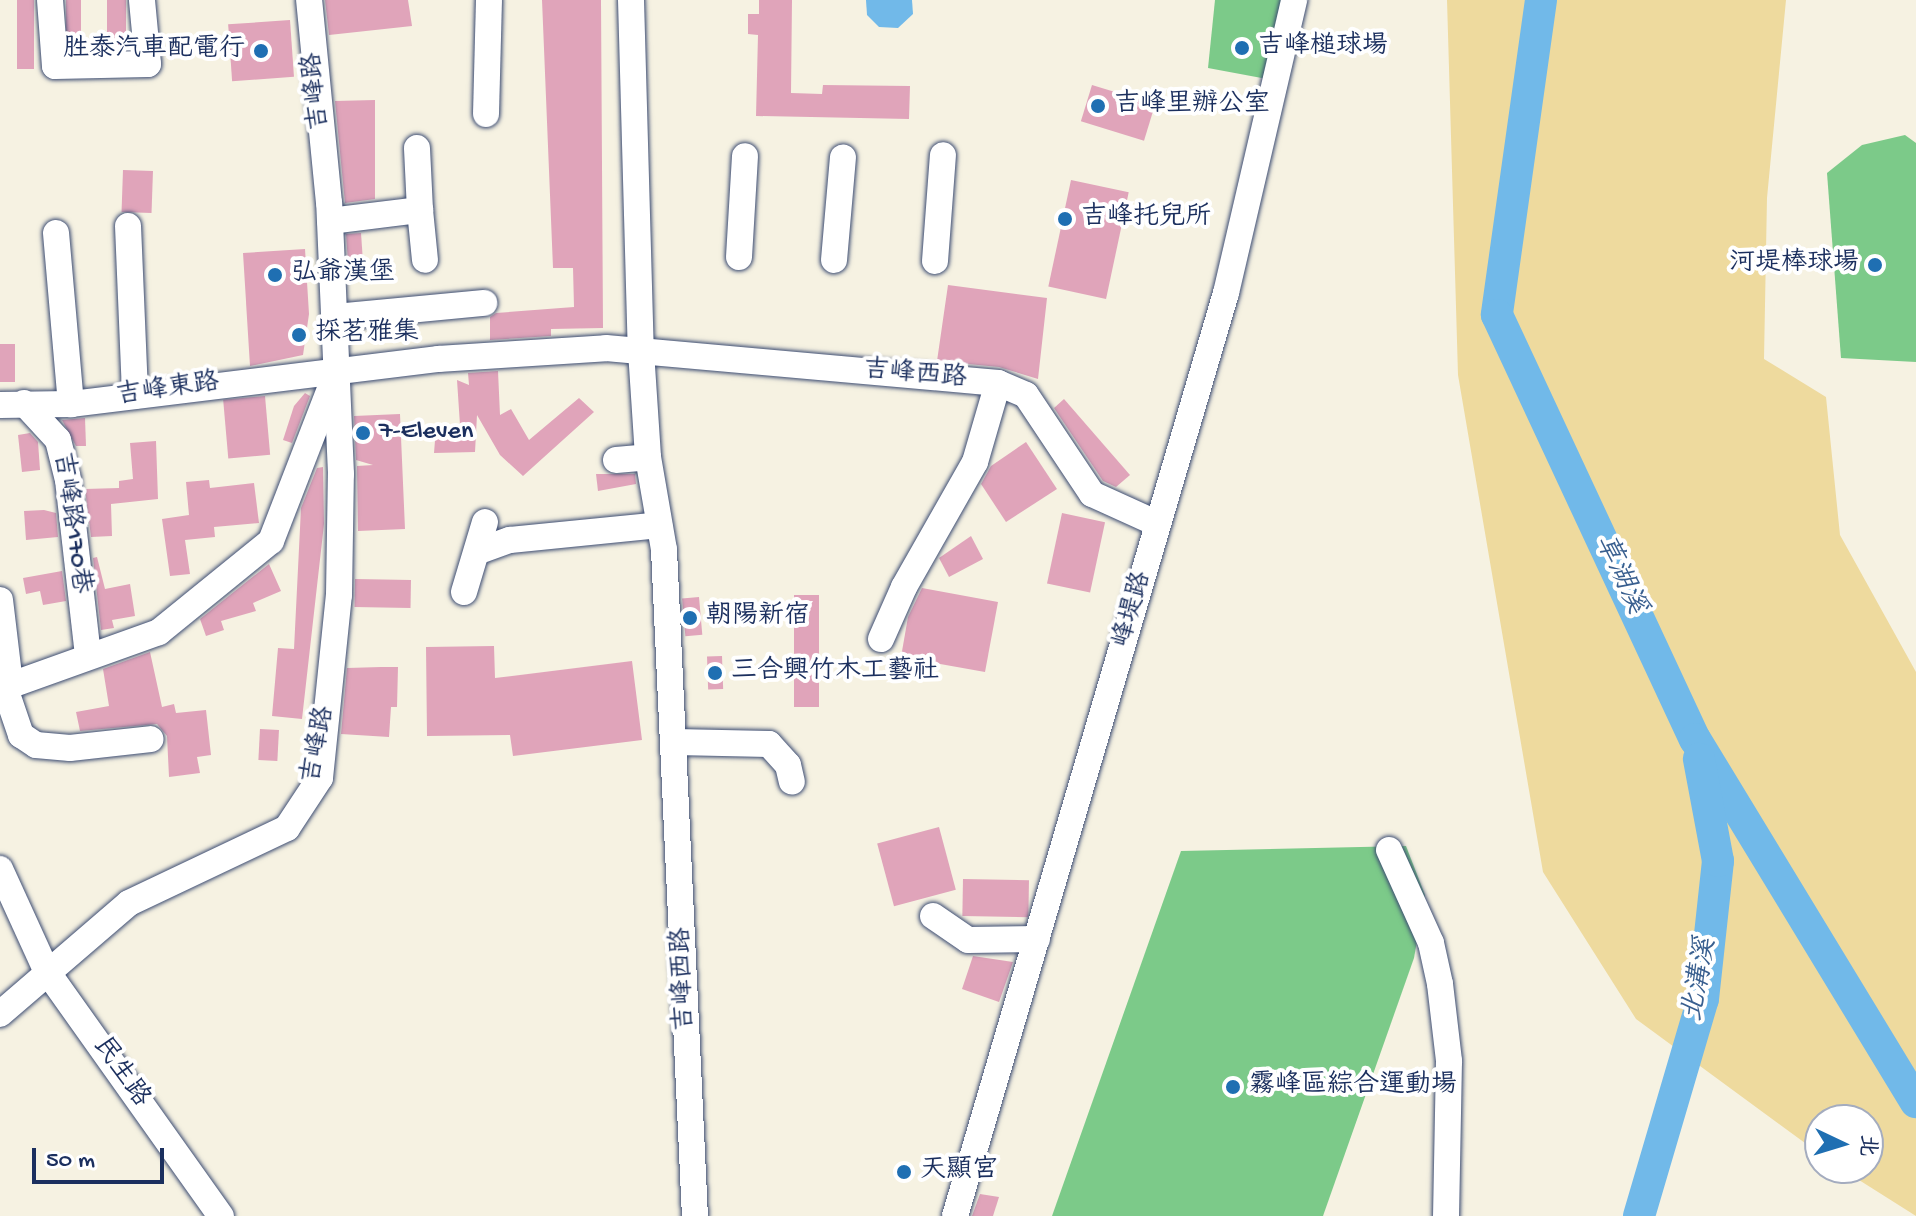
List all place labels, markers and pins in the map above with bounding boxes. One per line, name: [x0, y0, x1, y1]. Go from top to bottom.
place label: 吉峰槌球場: [1258, 32, 1388, 64]
place label: 胜泰汽車配電行: [63, 35, 245, 67]
marker: 吉峰槌球場: [1233, 39, 1251, 57]
marker: 胜泰汽車配電行: [252, 42, 270, 60]
place label: 吉峰里辦公室: [1114, 90, 1270, 122]
marker: 吉峰里辦公室: [1089, 97, 1107, 115]
place label: 吉峰托兒所: [1081, 203, 1211, 235]
marker: 吉峰托兒所: [1056, 210, 1074, 228]
place label: 河堤棒球場: [1729, 249, 1859, 281]
marker: 河堤棒球場: [1866, 256, 1884, 274]
place label: 弘爺漢堡: [291, 259, 395, 291]
marker: 弘爺漢堡: [266, 266, 284, 284]
place label: 採茗雅集: [315, 319, 419, 351]
marker: 採茗雅集: [290, 326, 308, 344]
place label: 7-Eleven: [379, 417, 473, 449]
marker: 7-Eleven: [354, 424, 372, 442]
place label: 朝陽新宿: [706, 602, 810, 634]
marker: 朝陽新宿: [681, 609, 699, 627]
place label: 三合興竹木工藝社: [731, 657, 939, 689]
marker: 三合興竹木工藝社: [706, 664, 724, 682]
place label: 霧峰區綜合運動場: [1249, 1071, 1457, 1103]
marker: 霧峰區綜合運動場: [1224, 1078, 1242, 1096]
place label: 天顯宮: [920, 1156, 998, 1188]
marker: 天顯宮: [895, 1163, 913, 1181]

